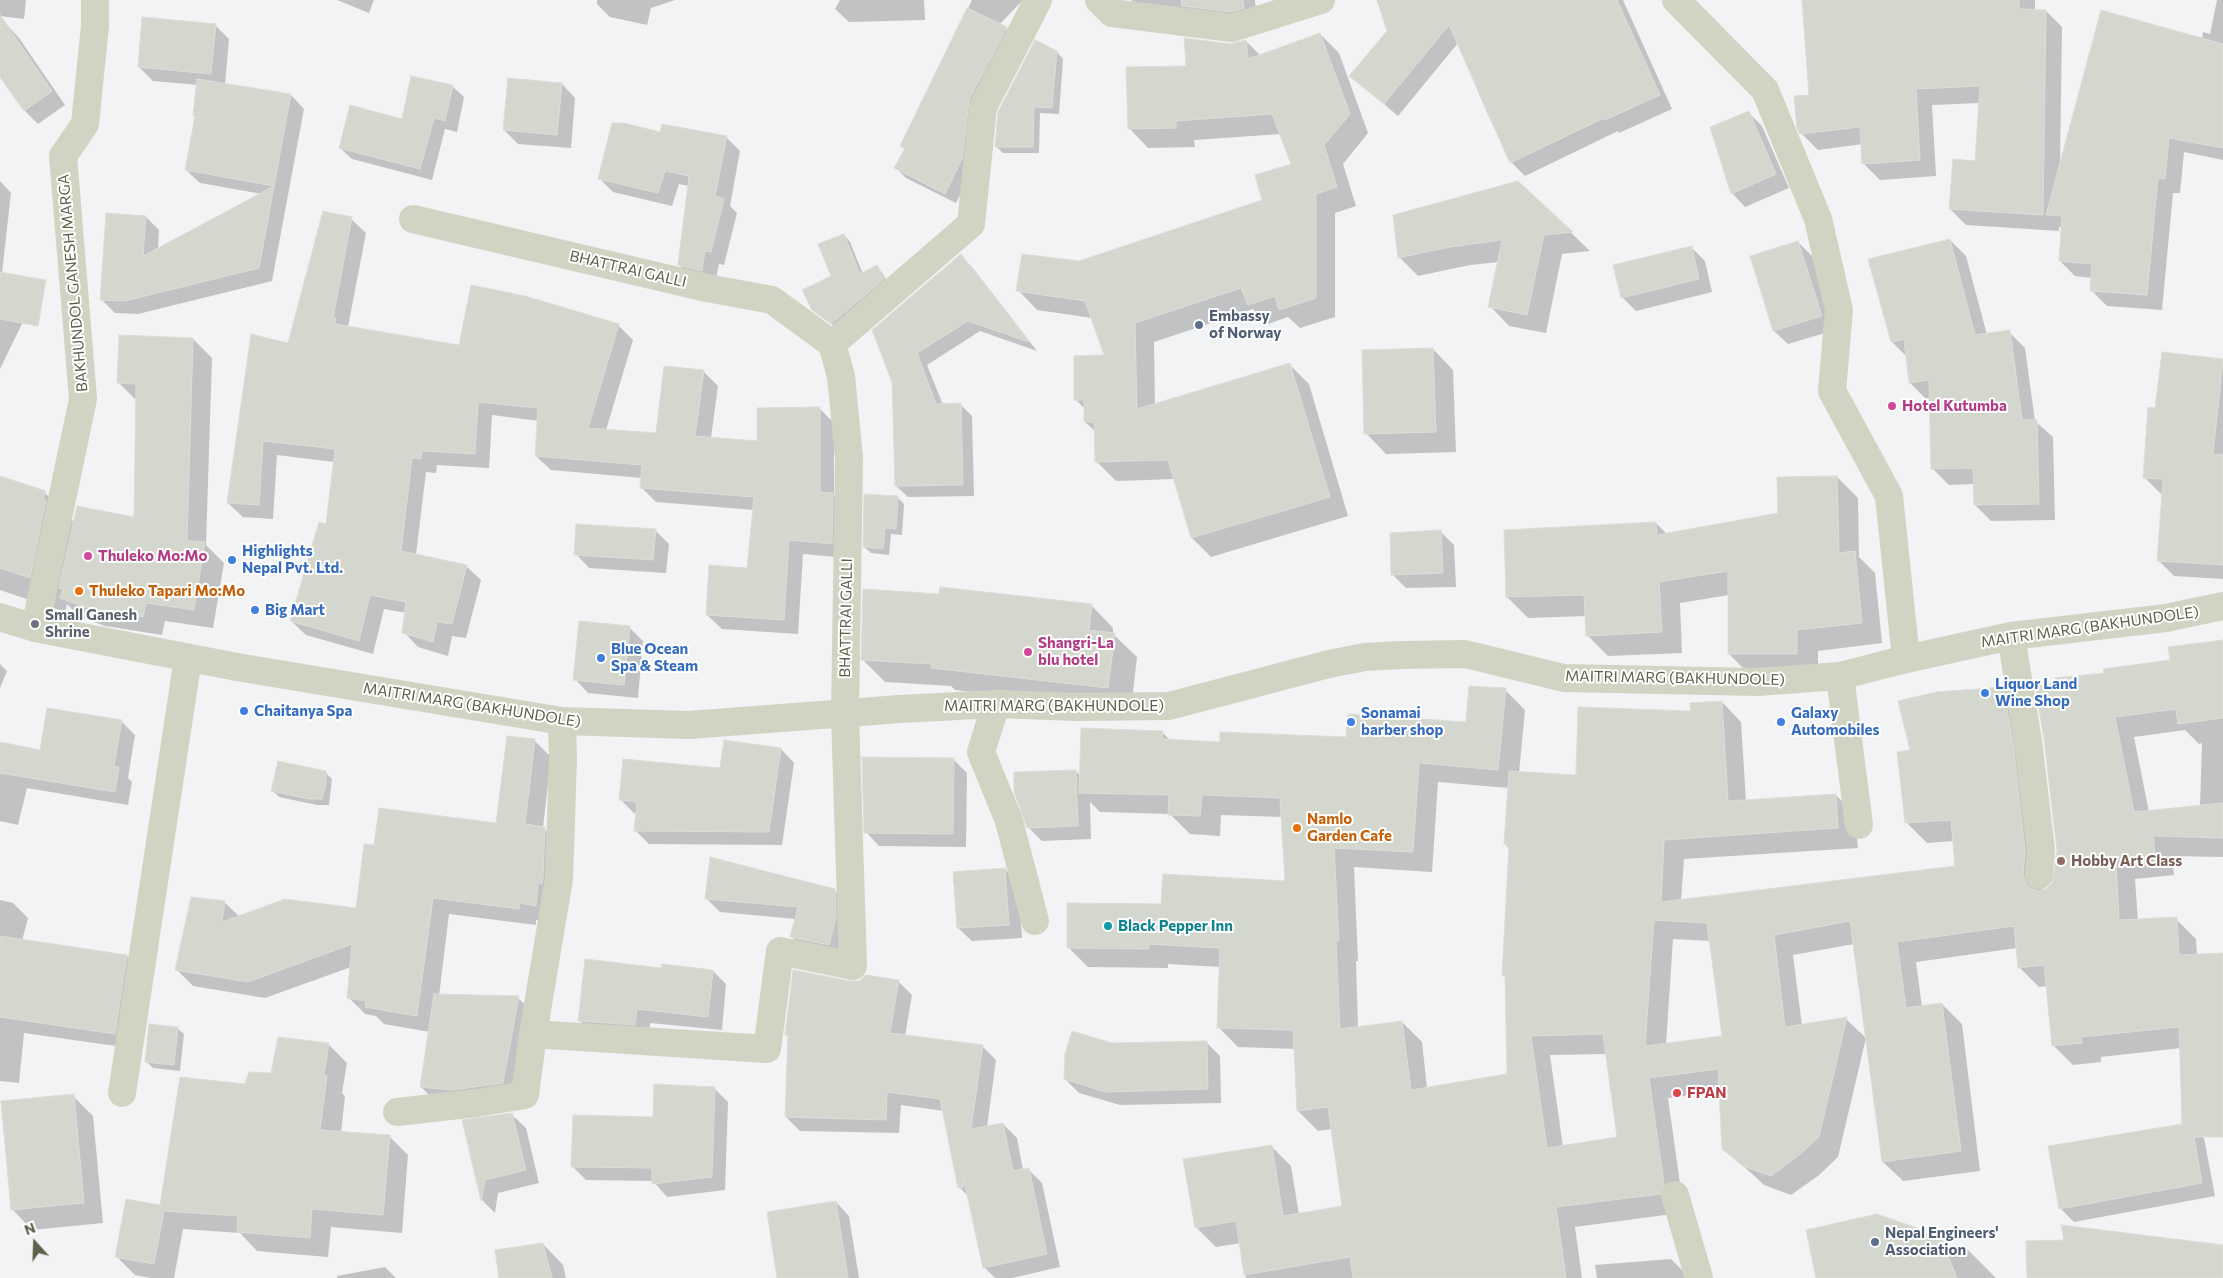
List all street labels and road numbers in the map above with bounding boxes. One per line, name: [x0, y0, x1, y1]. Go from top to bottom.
street label: BAKHUNDOL GANESH MARGA: [55, 173, 91, 393]
street label: BHATTRAI GALLI: [568, 247, 688, 291]
street label: BHATTRAI GALLI: [836, 558, 856, 678]
street label: MAITRI MARG (BAKHUNDOLE): [1980, 603, 2200, 651]
street label: MAITRI MARG (BAKHUNDOLE): [1565, 667, 1785, 689]
street label: MAITRI MARG (BAKHUNDOLE): [362, 679, 582, 731]
street label: MAITRI MARG (BAKHUNDOLE): [944, 697, 1164, 715]

